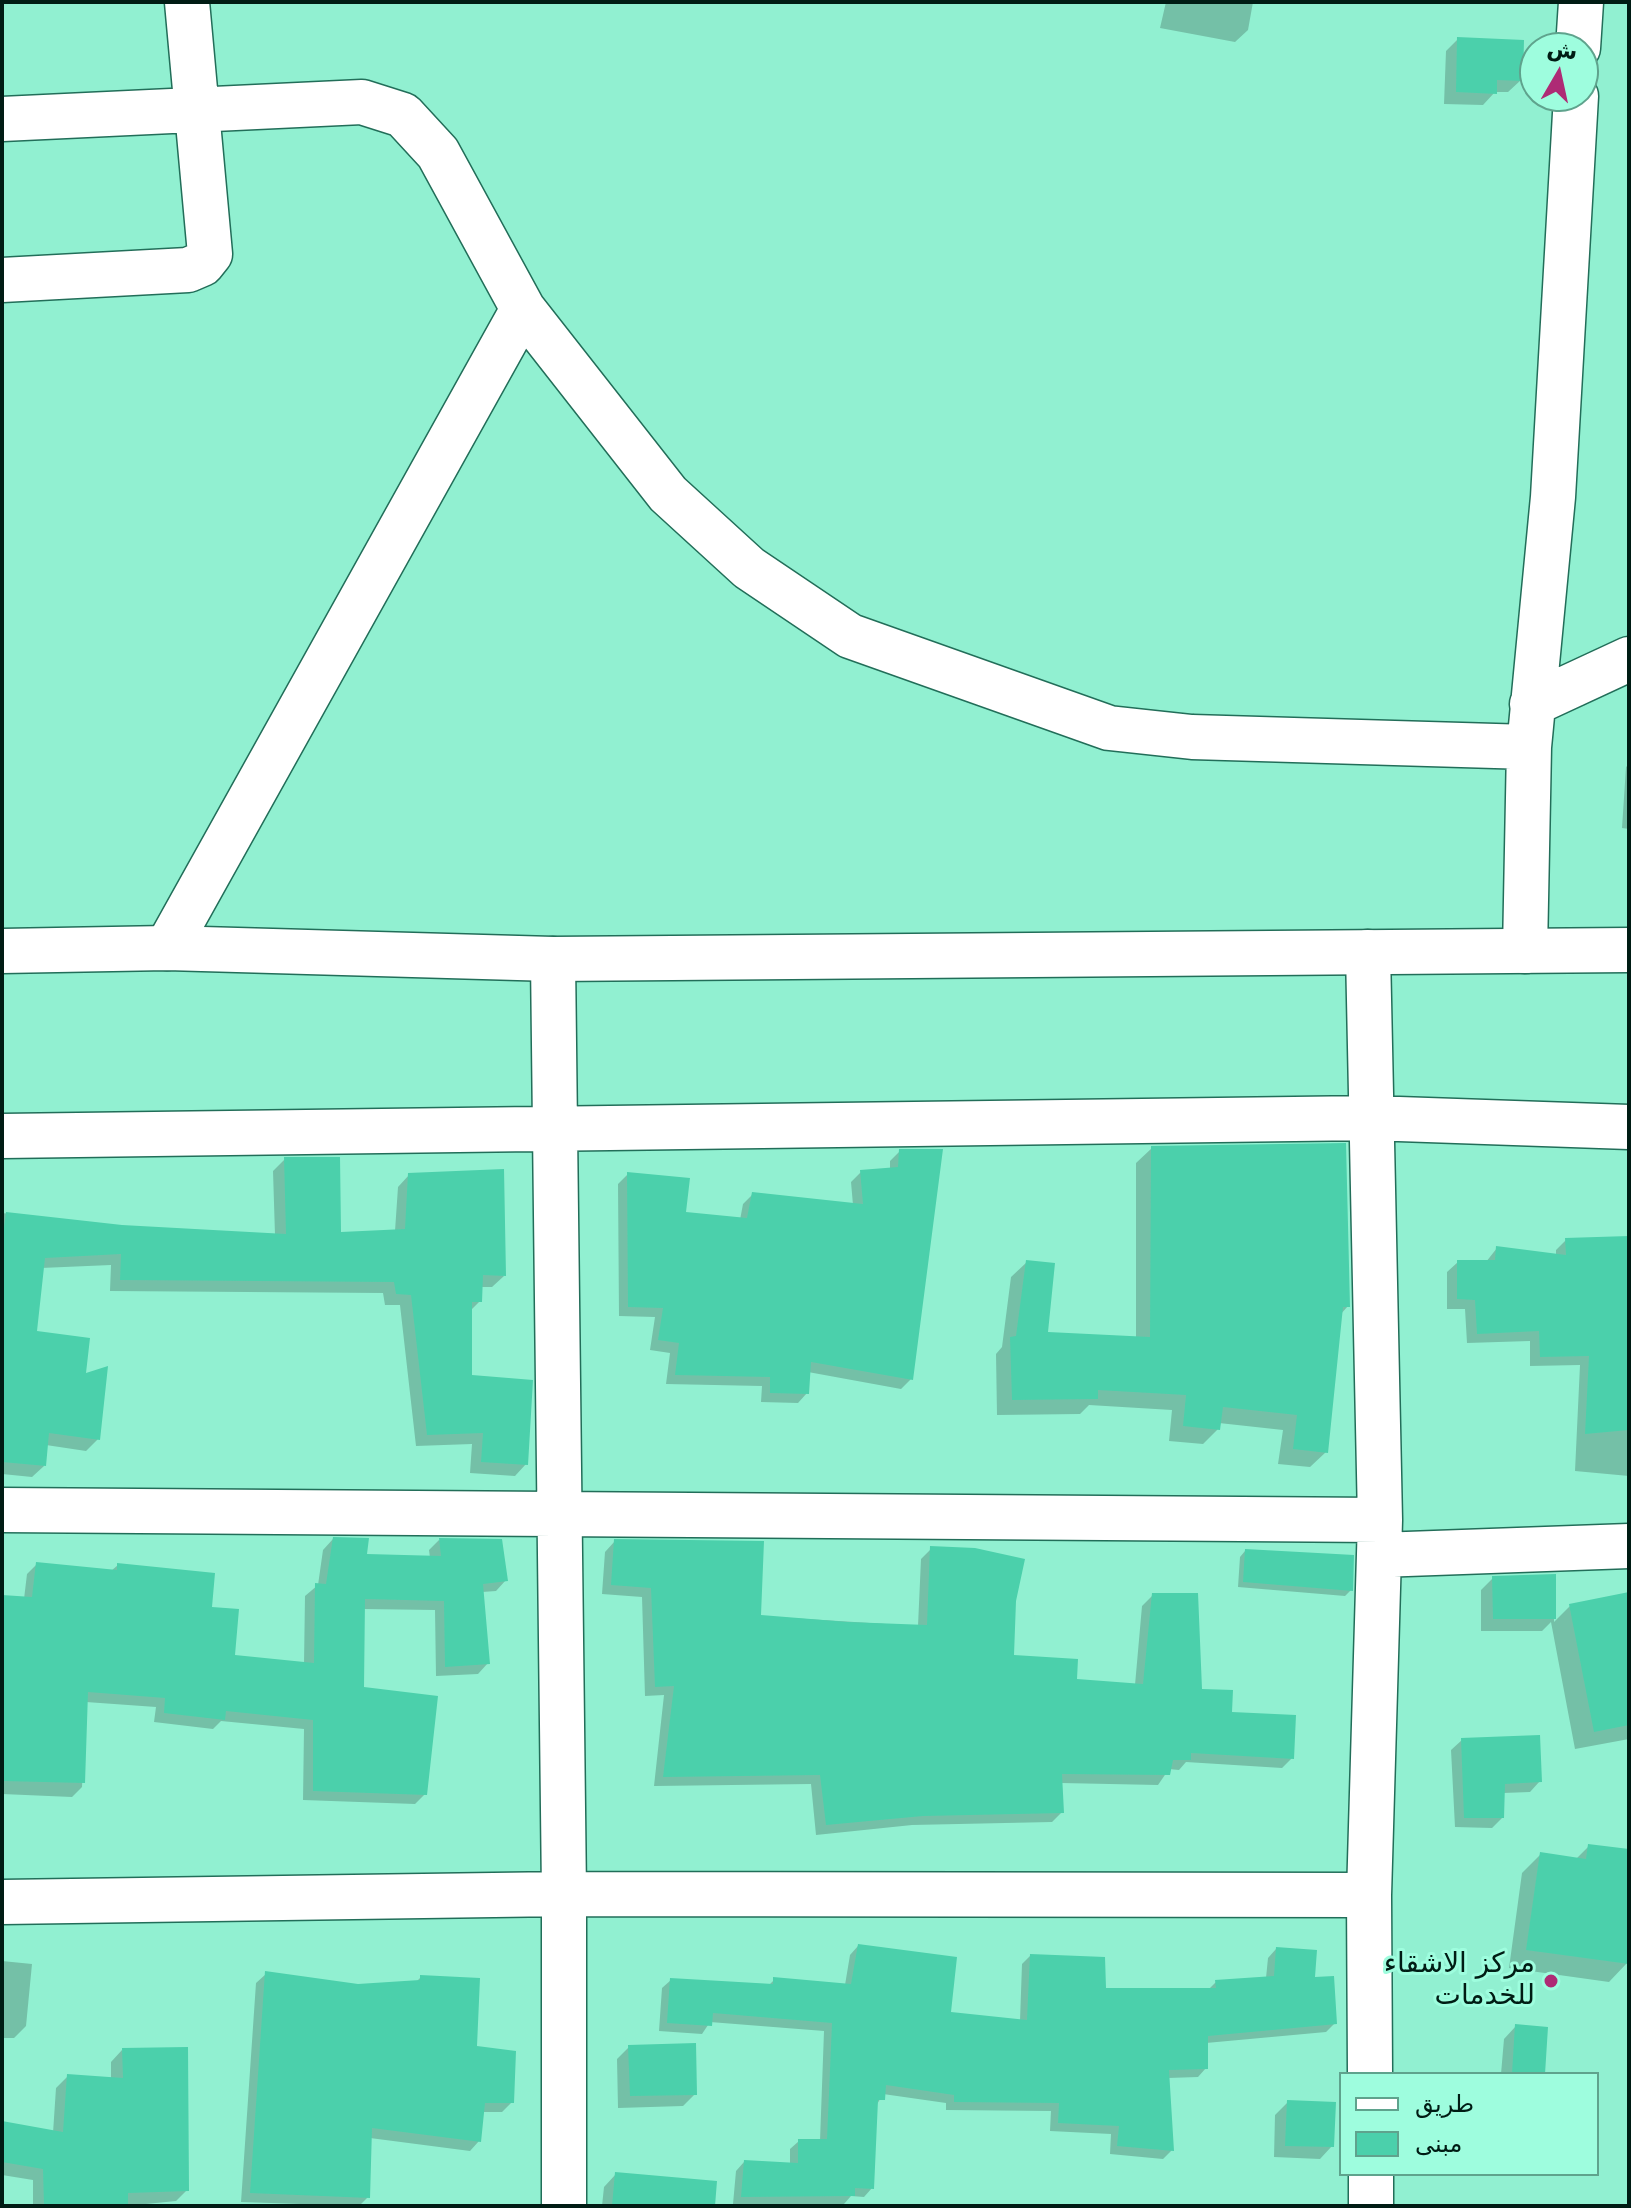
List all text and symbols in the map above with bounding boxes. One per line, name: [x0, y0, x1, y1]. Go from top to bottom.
north arrow: [1519, 32, 1599, 112]
text: ش: [1546, 35, 1579, 64]
place label: مركز الاشقاء للخدمات: [1384, 1948, 1535, 2014]
marker: مركز الاشقاء للخدمات: [1542, 1972, 1560, 1990]
legend: [1339, 2072, 1599, 2176]
text: طريق: [1415, 2090, 1474, 2118]
text: مبنى: [1415, 2130, 1462, 2158]

